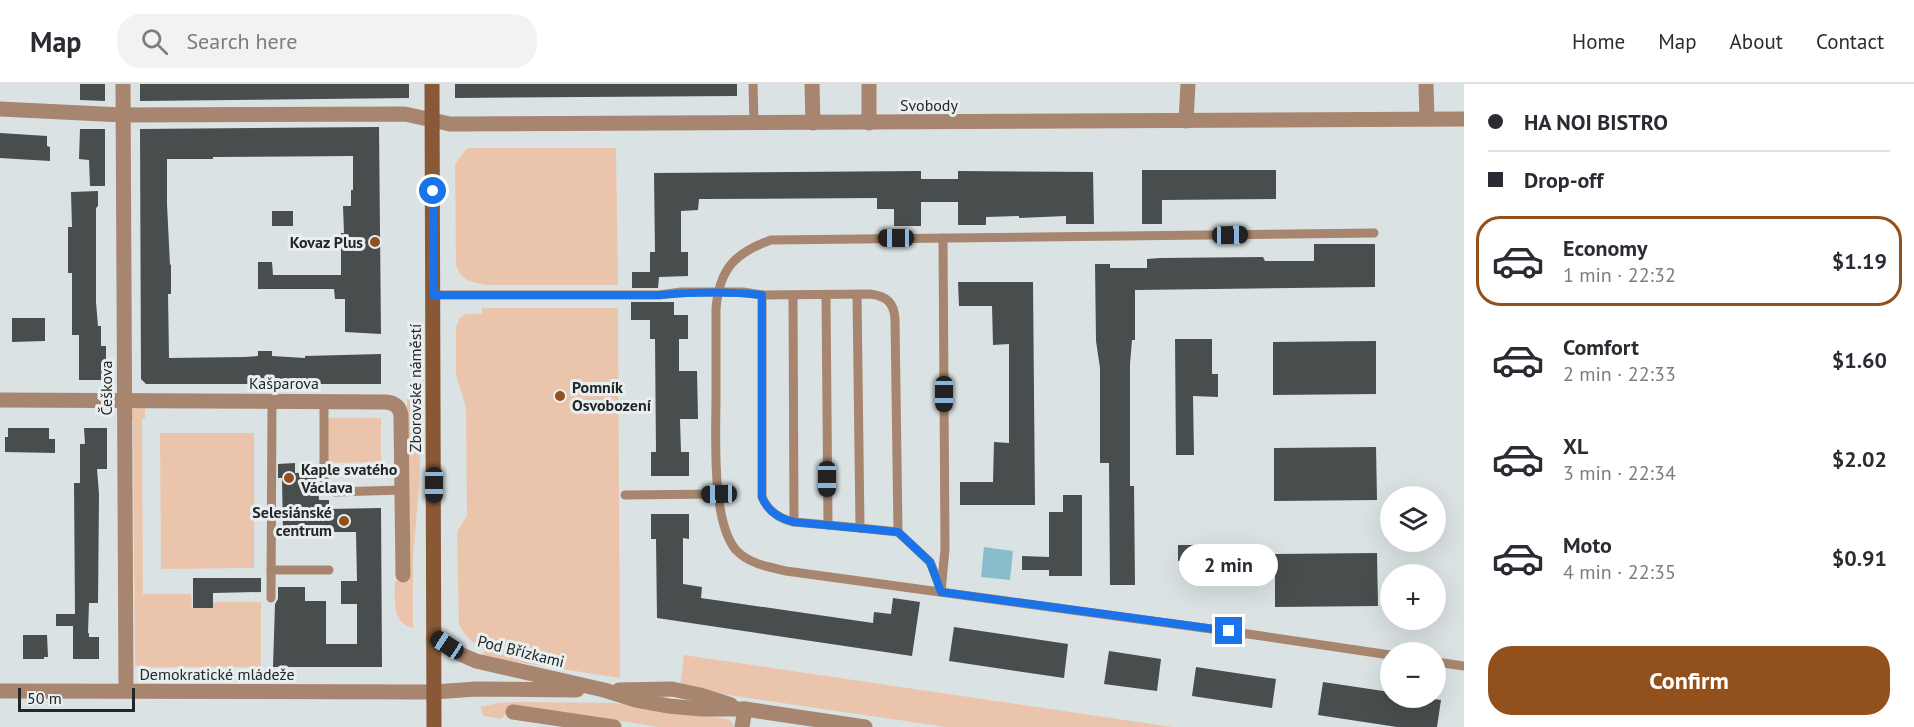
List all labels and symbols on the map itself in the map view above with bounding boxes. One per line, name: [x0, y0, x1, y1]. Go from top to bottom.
street label: Svobody: [900, 95, 958, 115]
route start: [419, 177, 446, 204]
car: [1212, 226, 1248, 244]
car: [878, 229, 914, 247]
place label: Kovaz Plus: [290, 232, 363, 252]
marker: Kovaz Plus: [368, 235, 382, 249]
street label: Zborovské náměstí: [405, 324, 425, 452]
street label: Češkova: [96, 361, 116, 415]
street label: Kašparova: [249, 373, 319, 393]
car: [935, 376, 953, 412]
place label: Pomník Osvobození: [572, 377, 652, 415]
marker: Pomník Osvobození: [553, 389, 567, 403]
place label: Kaple svatého Václava: [300, 459, 398, 497]
car: [818, 461, 836, 497]
car: [425, 467, 443, 503]
marker: Kaple svatého Václava: [282, 471, 296, 485]
car: [701, 485, 737, 503]
place label: Selesiánské centrum: [252, 502, 332, 540]
marker: Selesiánské centrum: [337, 514, 351, 528]
callout: 2 min: [1180, 544, 1278, 586]
route end: [1215, 617, 1242, 644]
car: [427, 628, 467, 662]
street label: Pod Břízkami: [475, 631, 567, 671]
street label: Demokratické mládeže: [139, 664, 295, 684]
scale bar: [18, 685, 135, 712]

